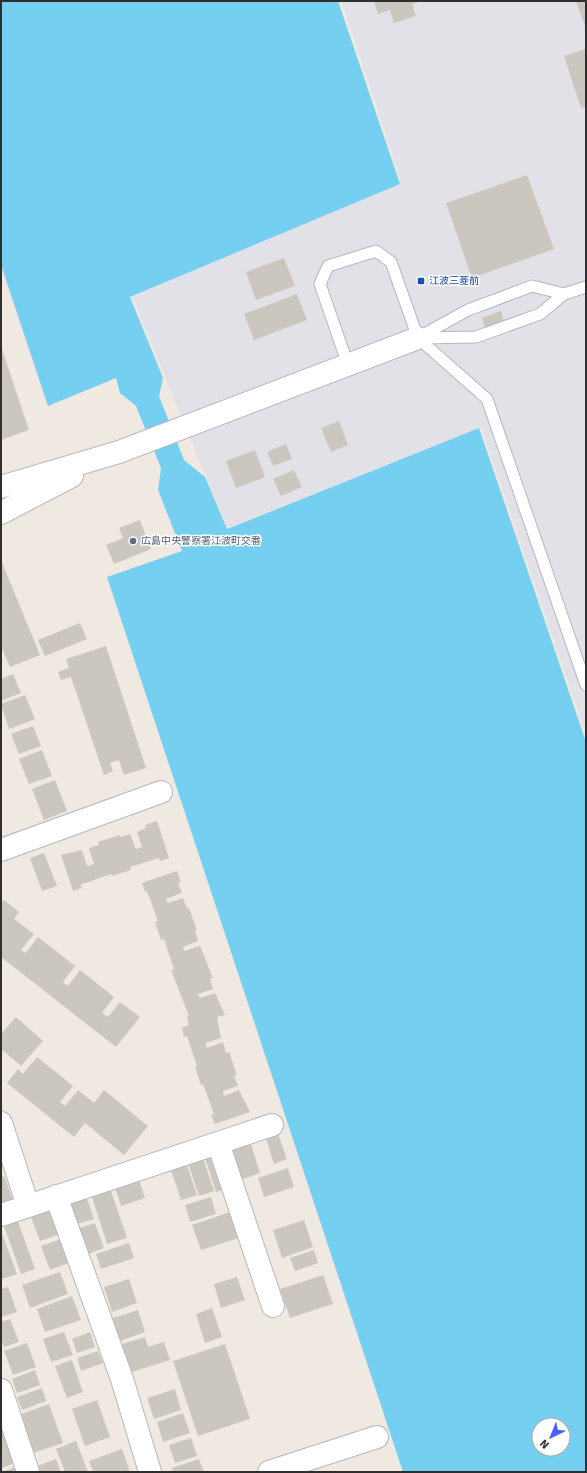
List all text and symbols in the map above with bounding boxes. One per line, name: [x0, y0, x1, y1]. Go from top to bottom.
place label: 江波三菱前: [429, 275, 479, 287]
marker: 江波三菱前: [416, 276, 426, 286]
place label: 広島中央警察署江波町交番: [141, 535, 261, 547]
marker: 広島中央警察署江波町交番: [128, 536, 138, 546]
north arrow: [531, 1417, 571, 1457]
text: N: [537, 1437, 552, 1451]

